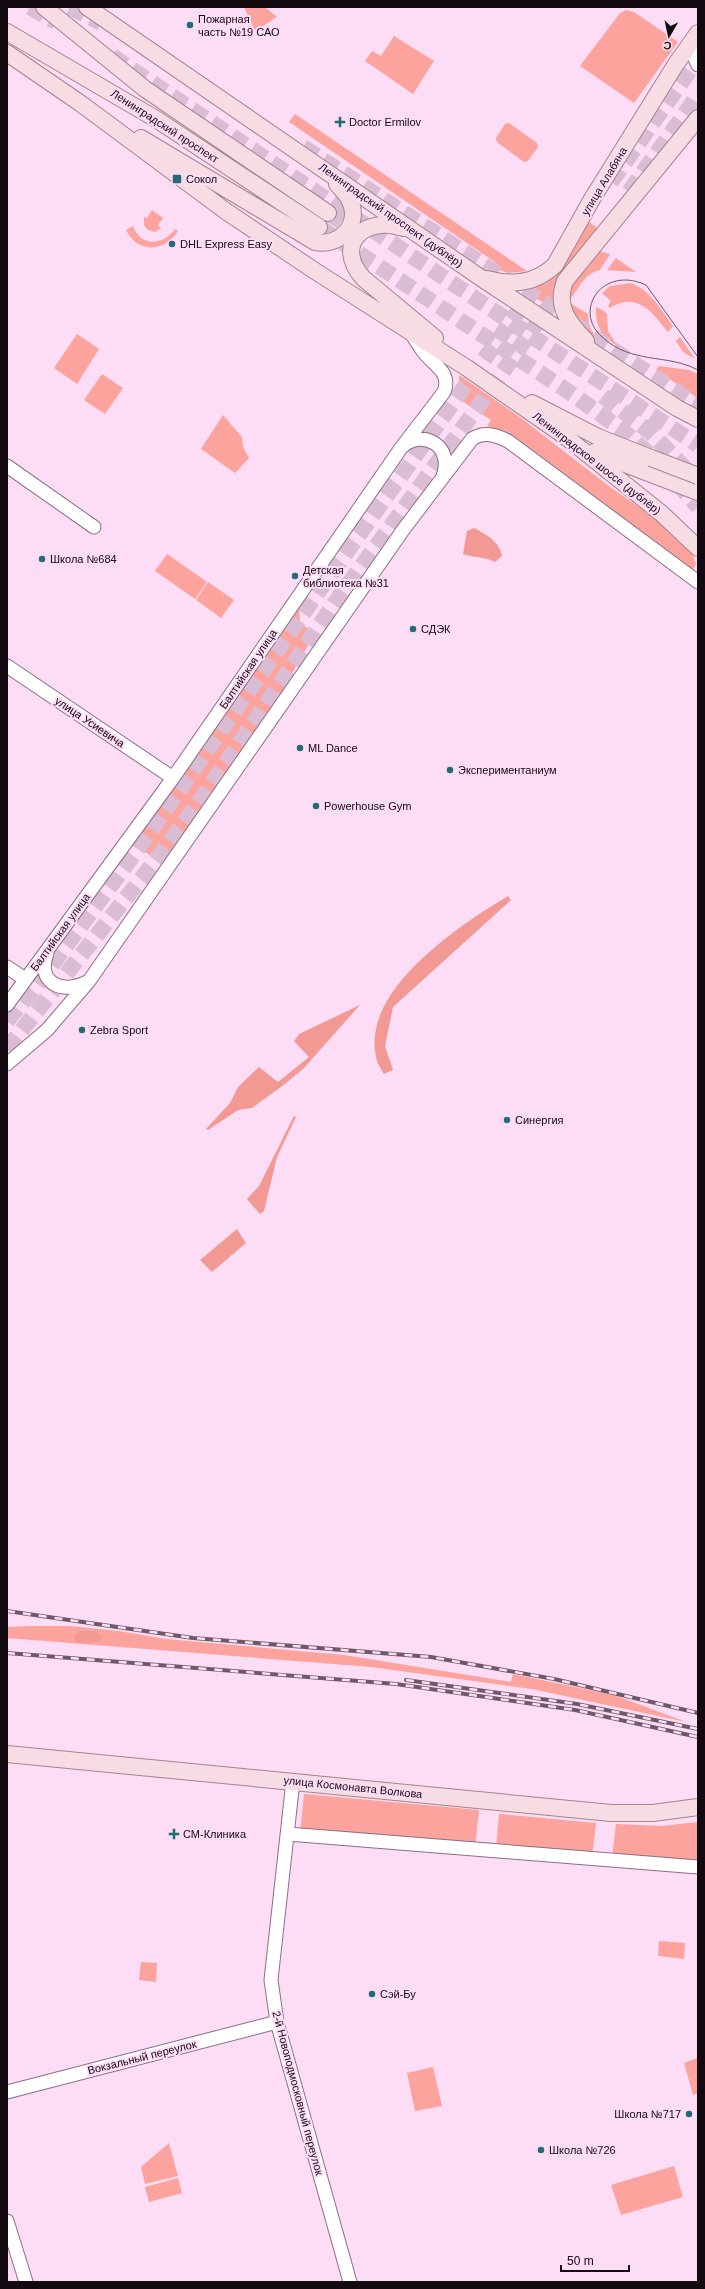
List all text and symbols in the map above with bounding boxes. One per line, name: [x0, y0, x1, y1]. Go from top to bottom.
place label: Пожарная часть №19 САО: [198, 13, 280, 38]
north arrow: [649, 16, 689, 56]
marker: Пожарная часть №19 САО: [185, 20, 195, 30]
text: С: [663, 39, 672, 52]
street label: Ленинградский проспект: [109, 87, 221, 165]
marker: Doctor Ermilov: [334, 116, 346, 128]
place label: Doctor Ermilov: [349, 116, 422, 128]
street label: улица Алабяна: [579, 144, 630, 217]
street label: Ленинградский проспект (дублёр): [317, 161, 465, 269]
marker: Сокол: [171, 173, 183, 185]
place label: Сокол: [186, 173, 217, 185]
place label: DHL Express Easy: [180, 238, 272, 250]
marker: DHL Express Easy: [167, 239, 177, 249]
street label: Ленинградское шоссе (дублёр): [531, 409, 663, 517]
place label: Школа №684: [50, 553, 117, 565]
marker: Школа №684: [37, 554, 47, 564]
place label: Детская библиотека №31: [303, 564, 389, 589]
marker: Детская библиотека №31: [290, 571, 300, 581]
place label: СДЭК: [421, 623, 451, 635]
marker: СДЭК: [408, 624, 418, 634]
street label: Балтийская улица: [217, 626, 279, 711]
street label: улица Усиевича: [53, 694, 128, 750]
place label: ML Dance: [308, 742, 358, 754]
marker: ML Dance: [295, 743, 305, 753]
place label: Экспериментаниум: [458, 764, 557, 776]
marker: Экспериментаниум: [445, 765, 455, 775]
place label: Powerhouse Gym: [324, 800, 411, 812]
marker: Powerhouse Gym: [311, 801, 321, 811]
street label: Балтийская улица: [28, 890, 93, 973]
place label: Zebra Sport: [90, 1024, 148, 1036]
marker: Zebra Sport: [77, 1025, 87, 1035]
place label: Синергия: [515, 1114, 564, 1126]
marker: Синергия: [502, 1115, 512, 1125]
street label: улица Космонавта Волкова: [283, 1774, 424, 1800]
marker: СМ-Клиника: [168, 1828, 180, 1840]
place label: СМ-Клиника: [183, 1828, 247, 1840]
place label: Сэй-Бу: [380, 1988, 416, 2000]
marker: Сэй-Бу: [367, 1989, 377, 1999]
street label: 2-й Новоподмосковный переулок: [270, 2010, 326, 2177]
street label: Вокзальный переулок: [86, 2038, 198, 2076]
place label: Школа №717: [614, 2108, 681, 2120]
marker: Школа №717: [684, 2109, 694, 2119]
place label: Школа №726: [549, 2144, 616, 2156]
marker: Школа №726: [536, 2145, 546, 2155]
scale bar: [561, 2247, 629, 2273]
text: 50 m: [567, 2254, 594, 2268]

